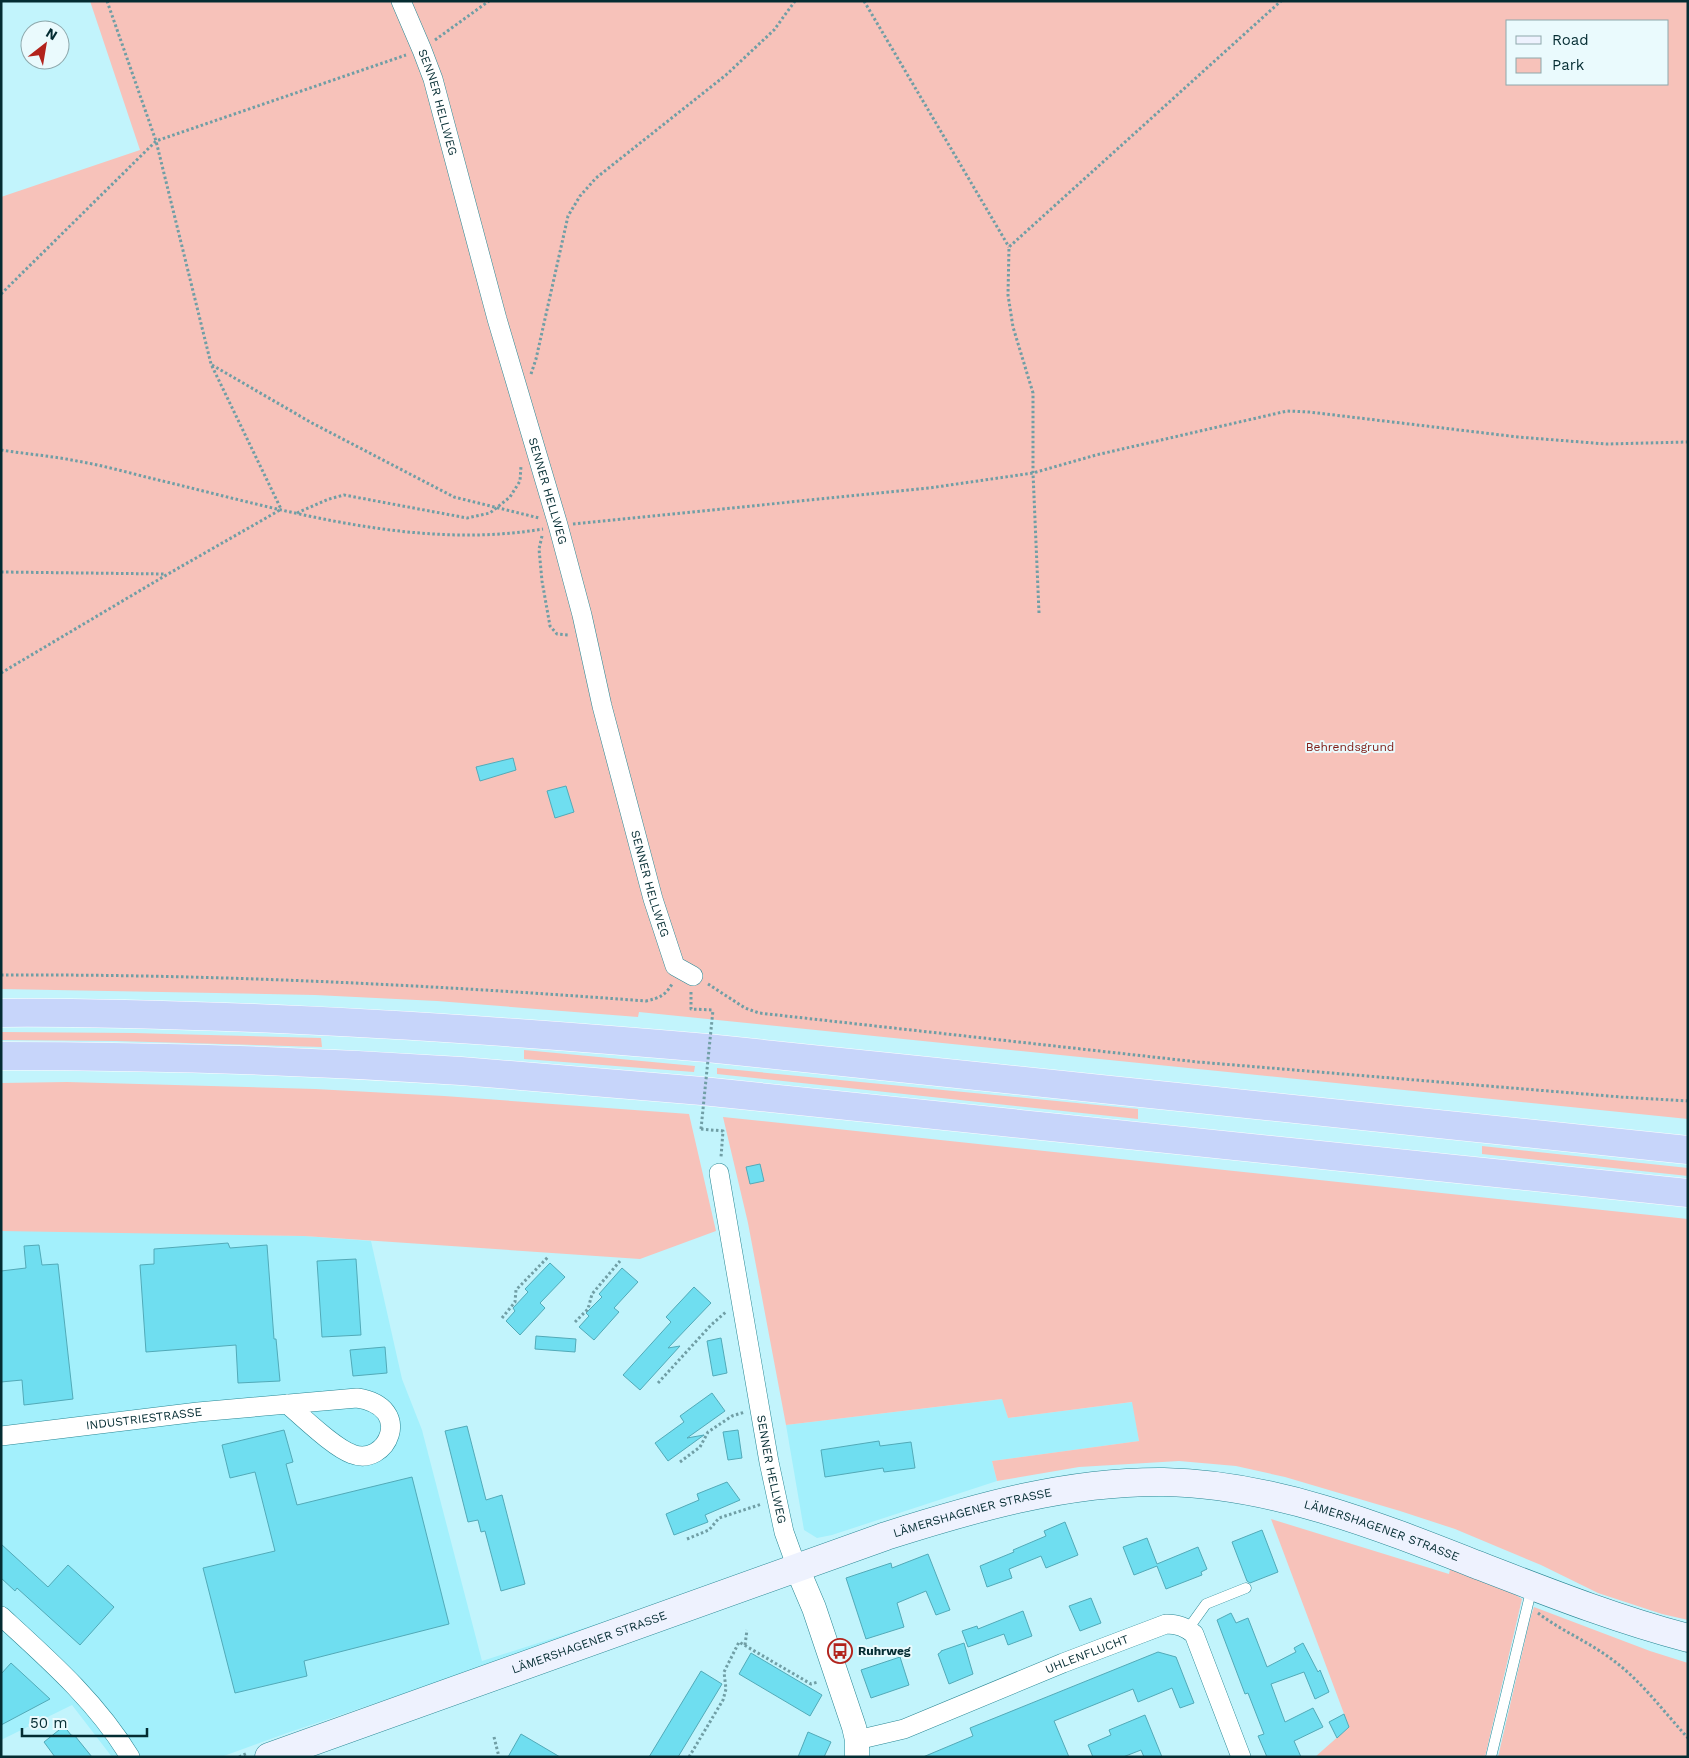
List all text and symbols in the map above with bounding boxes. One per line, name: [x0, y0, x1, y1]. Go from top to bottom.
north arrow: [20, 20, 70, 70]
legend: [1506, 20, 1669, 85]
text: N: [43, 24, 60, 43]
text: Road: [1552, 31, 1589, 49]
street label: SENNER HELLWEG: [415, 47, 460, 157]
text: Park: [1552, 56, 1585, 74]
street label: SENNER HELLWEG: [526, 436, 570, 546]
park label: Behrendsgrund: [1306, 740, 1394, 754]
street label: SENNER HELLWEG: [628, 829, 672, 939]
street label: INDUSTRIESTRASSE: [85, 1405, 203, 1433]
street label: SENNER HELLWEG: [754, 1414, 789, 1525]
street label: LÄMERSHAGENER STRASSE: [891, 1485, 1053, 1540]
street label: LÄMERSHAGENER STRASSE: [1302, 1497, 1462, 1564]
street label: LÄMERSHAGENER STRASSE: [510, 1608, 669, 1677]
street label: UHLENFLUCHT: [1043, 1632, 1131, 1677]
bus stop icon: Ruhrweg: [827, 1638, 853, 1664]
place label: Ruhrweg: [858, 1644, 911, 1658]
scale bar: [22, 1706, 148, 1738]
text: 50 m: [30, 1714, 67, 1732]

